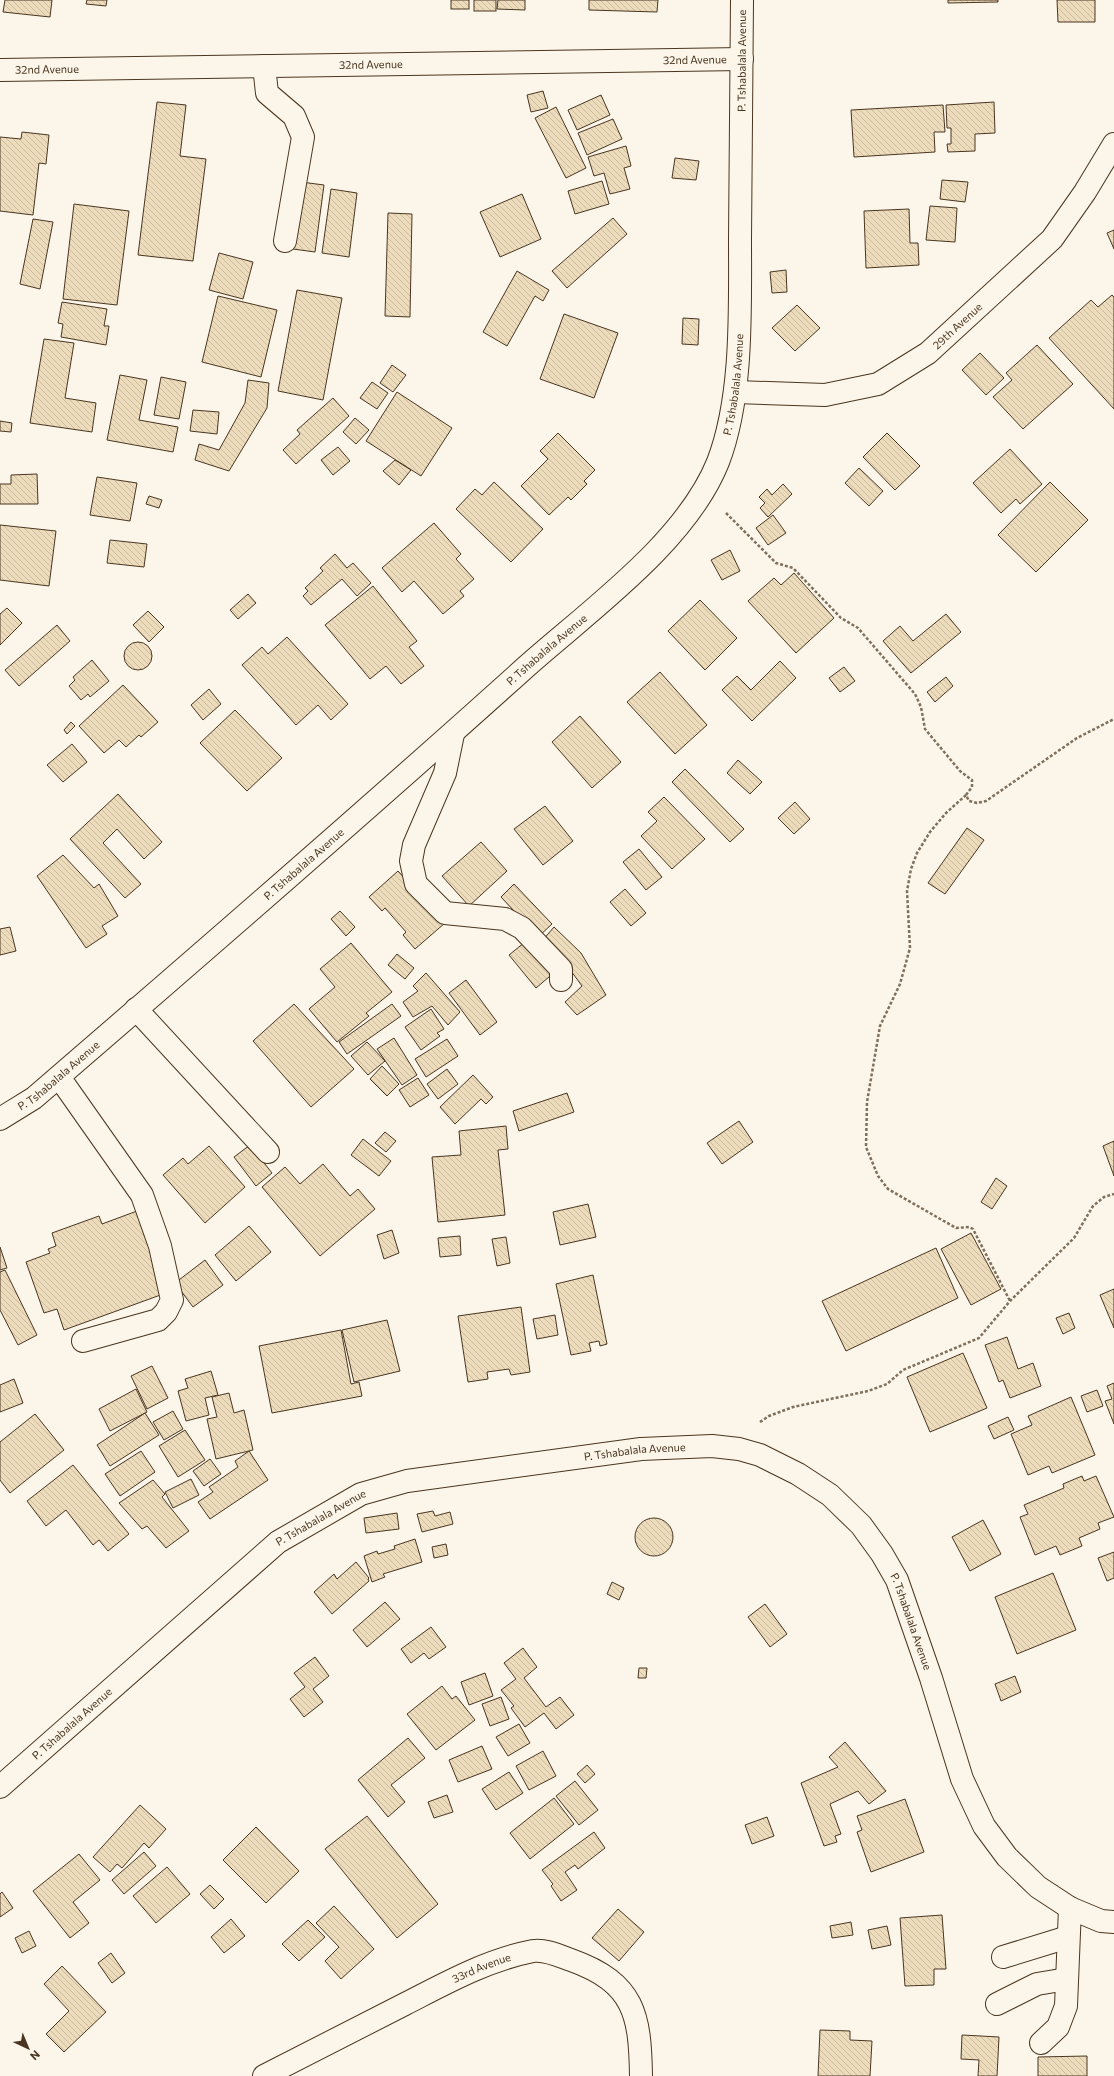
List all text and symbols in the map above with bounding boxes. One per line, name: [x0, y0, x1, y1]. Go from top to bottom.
street label: P. Tshabalala Avenue: [734, 10, 748, 112]
street label: 32nd Avenue: [663, 52, 727, 66]
street label: 32nd Avenue: [339, 57, 403, 71]
street label: 32nd Avenue: [15, 62, 79, 76]
street label: 29th Avenue: [930, 300, 985, 351]
street label: P. Tshabalala Avenue: [720, 333, 745, 436]
street label: P. Tshabalala Avenue: [503, 611, 589, 688]
street label: P. Tshabalala Avenue: [261, 825, 346, 902]
street label: P. Tshabalala Avenue: [15, 1038, 102, 1113]
street label: P. Tshabalala Avenue: [583, 1440, 686, 1463]
street label: P. Tshabalala Avenue: [273, 1486, 367, 1548]
street label: P. Tshabalala Avenue: [888, 1570, 935, 1672]
street label: P. Tshabalala Avenue: [29, 1684, 114, 1762]
street label: 33rd Avenue: [450, 1950, 512, 1985]
north arrow: [8, 2028, 48, 2068]
text: N: [28, 2048, 43, 2063]

